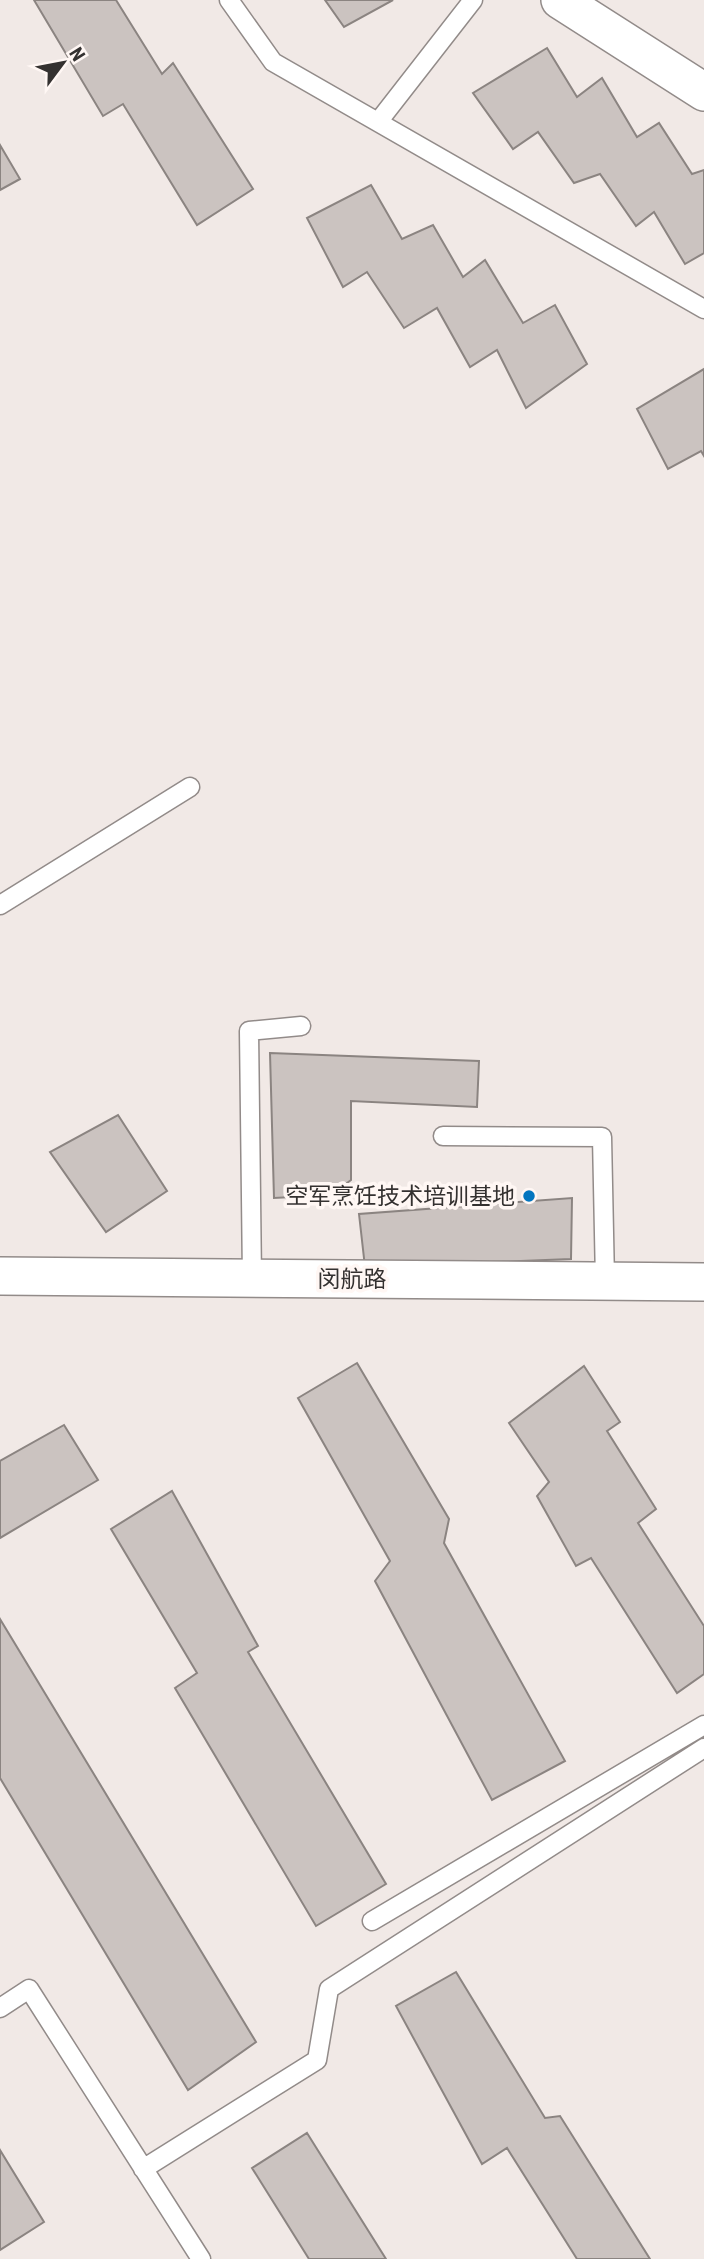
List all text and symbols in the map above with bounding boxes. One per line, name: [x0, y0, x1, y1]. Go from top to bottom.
north arrow: [28, 28, 98, 98]
text: N: [64, 43, 90, 65]
place label: 空军烹饪技术培训基地: [285, 1183, 515, 1210]
marker: 空军烹饪技术培训基地: [521, 1188, 537, 1204]
street label: 闵航路: [318, 1266, 387, 1293]

